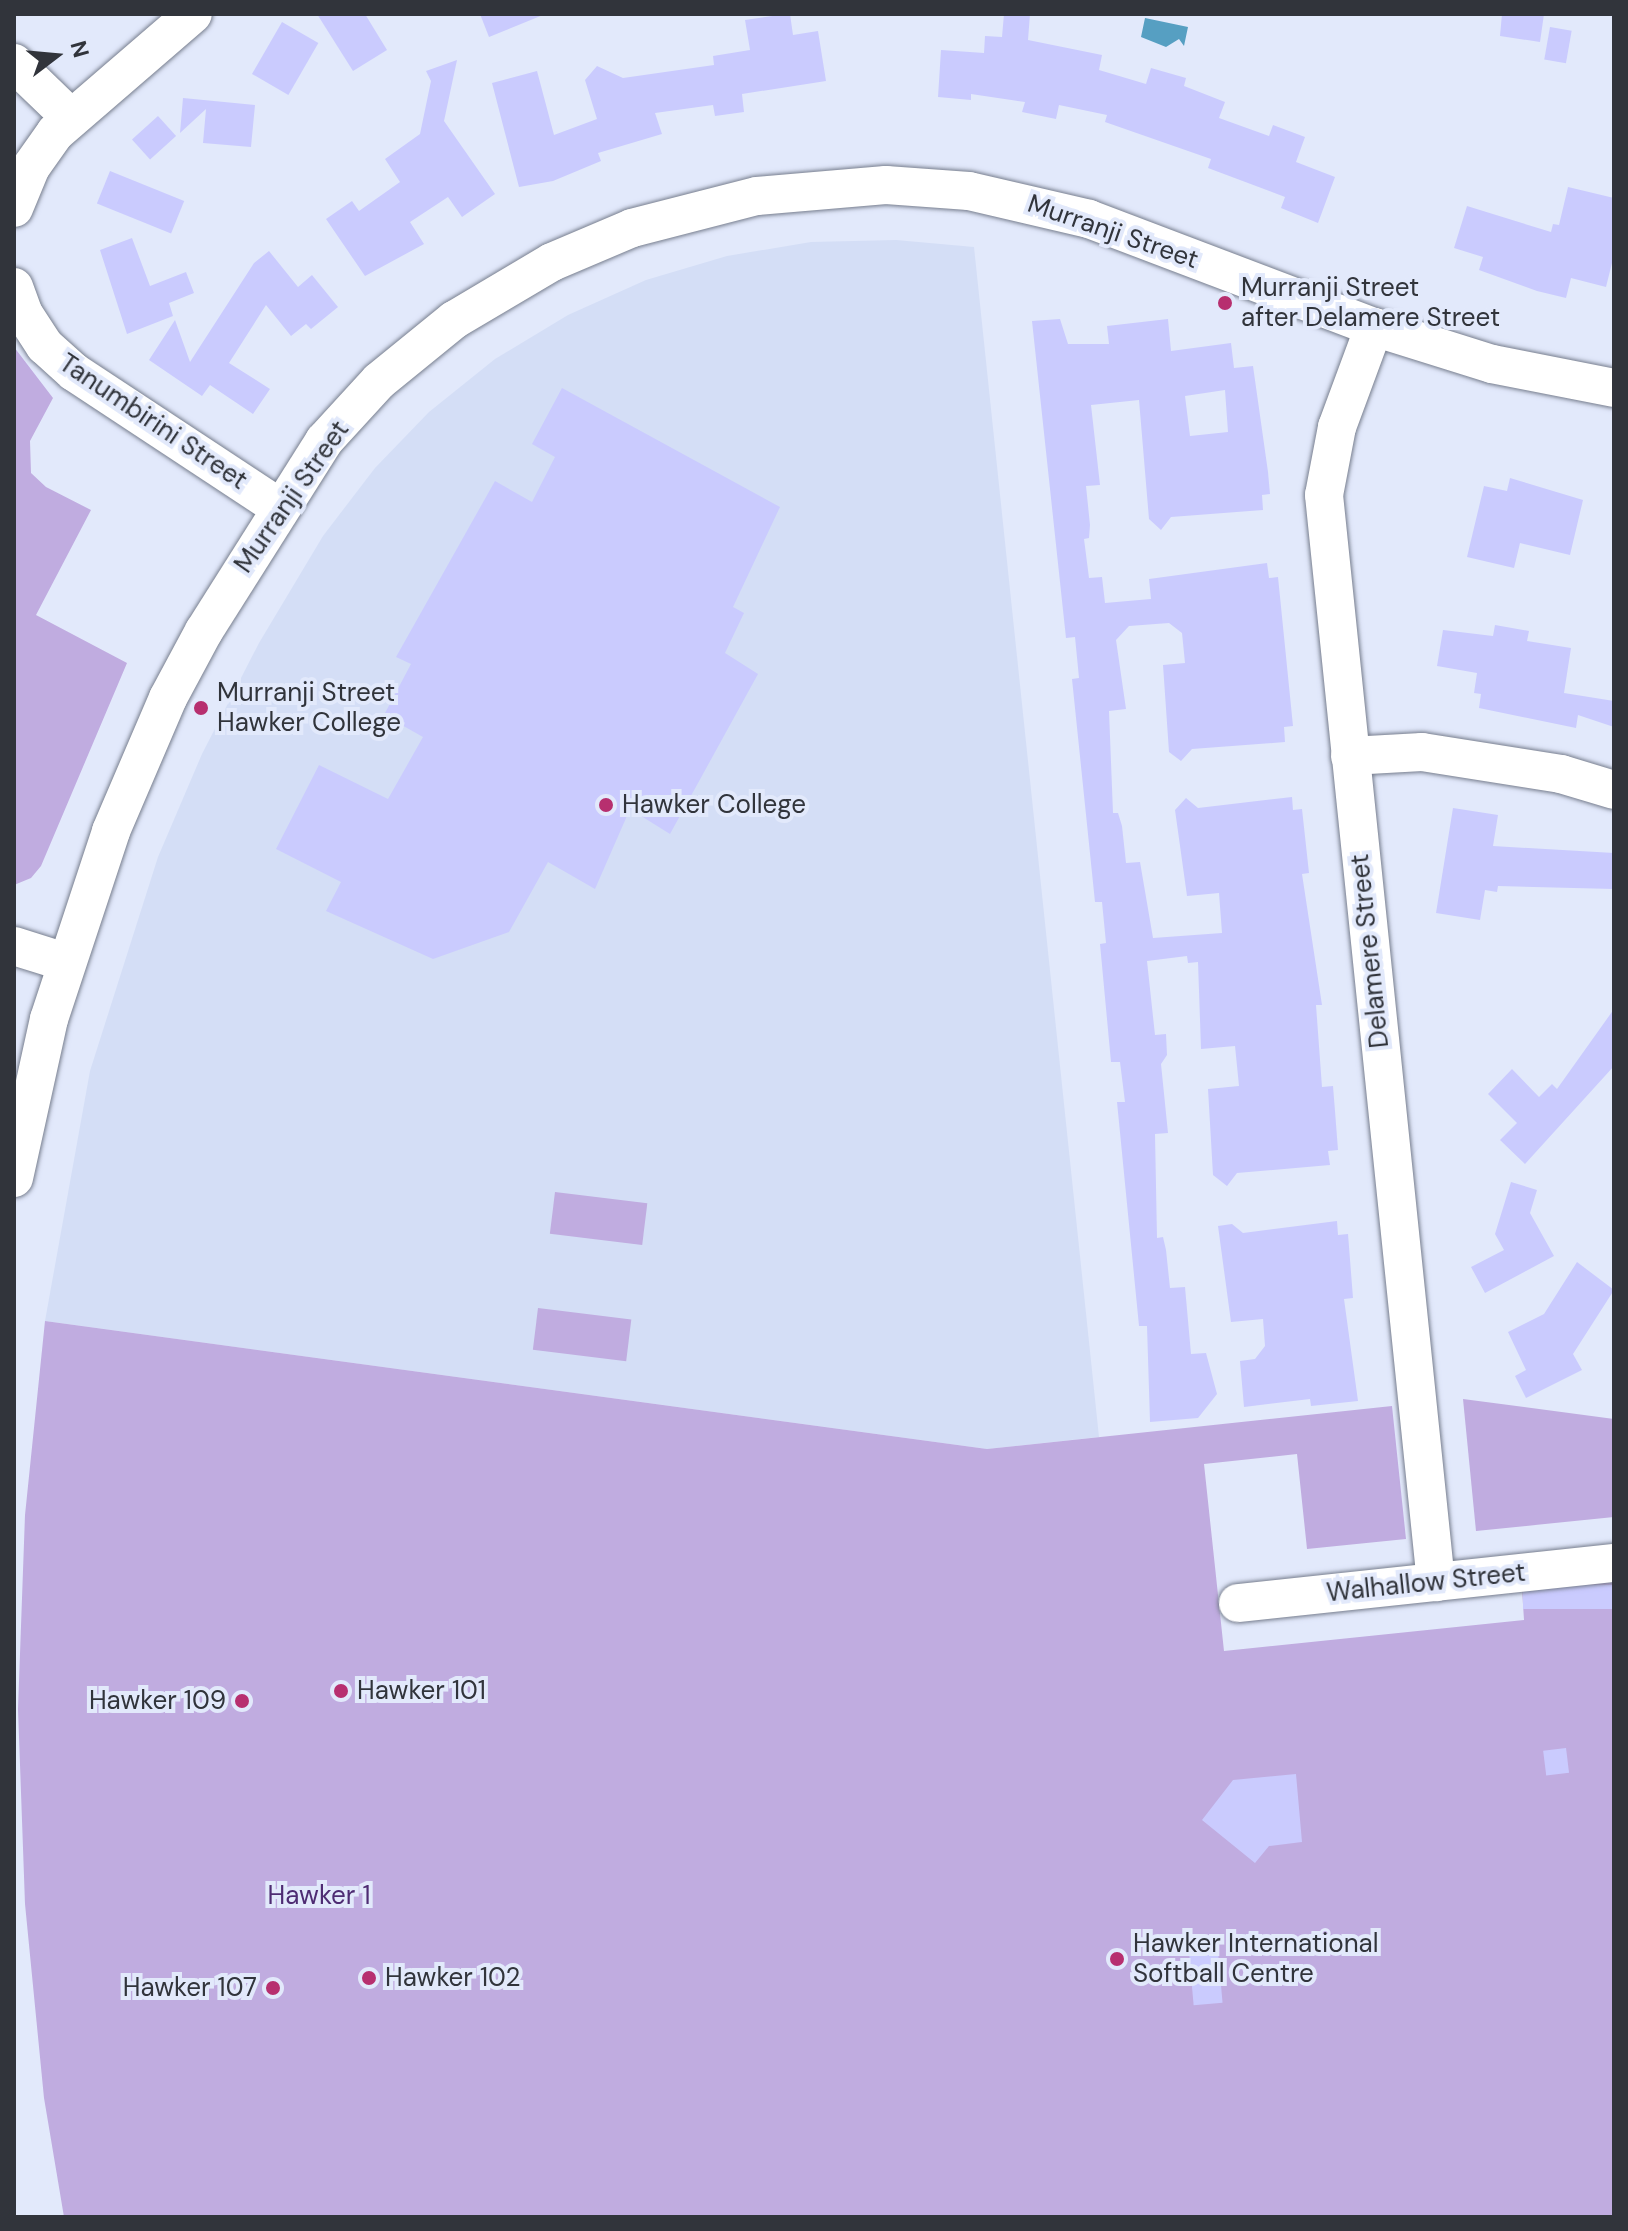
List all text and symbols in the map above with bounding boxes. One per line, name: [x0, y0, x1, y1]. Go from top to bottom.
north arrow: [16, 16, 96, 96]
text: N: [63, 38, 96, 61]
street label: Murranji Street: [1024, 188, 1202, 276]
place label: Murranji Street after Delamere Street: [1241, 272, 1500, 334]
marker: Murranji Street after Delamere Street: [1216, 294, 1234, 312]
street label: Tanumbirini Street: [53, 348, 253, 496]
street label: Murranji Street: [228, 415, 356, 579]
place label: Murranji Street Hawker College: [217, 677, 401, 738]
marker: Murranji Street Hawker College: [192, 699, 210, 717]
place label: Hawker College: [622, 789, 806, 821]
marker: Hawker College: [597, 796, 615, 814]
street label: Delamere Street: [1344, 852, 1396, 1050]
street label: Walhallow Street: [1325, 1557, 1527, 1609]
place label: Hawker 101: [357, 1675, 486, 1707]
marker: Hawker 101: [332, 1682, 350, 1700]
place label: Hawker 109: [89, 1685, 226, 1717]
marker: Hawker 109: [233, 1692, 251, 1710]
park label: Hawker 1: [267, 1880, 371, 1912]
place label: Hawker International Softball Centre: [1133, 1928, 1379, 1990]
marker: Hawker International Softball Centre: [1108, 1950, 1126, 1968]
place label: Hawker 102: [385, 1962, 521, 1994]
marker: Hawker 102: [360, 1969, 378, 1987]
place label: Hawker 107: [123, 1972, 257, 2004]
marker: Hawker 107: [264, 1979, 282, 1997]

